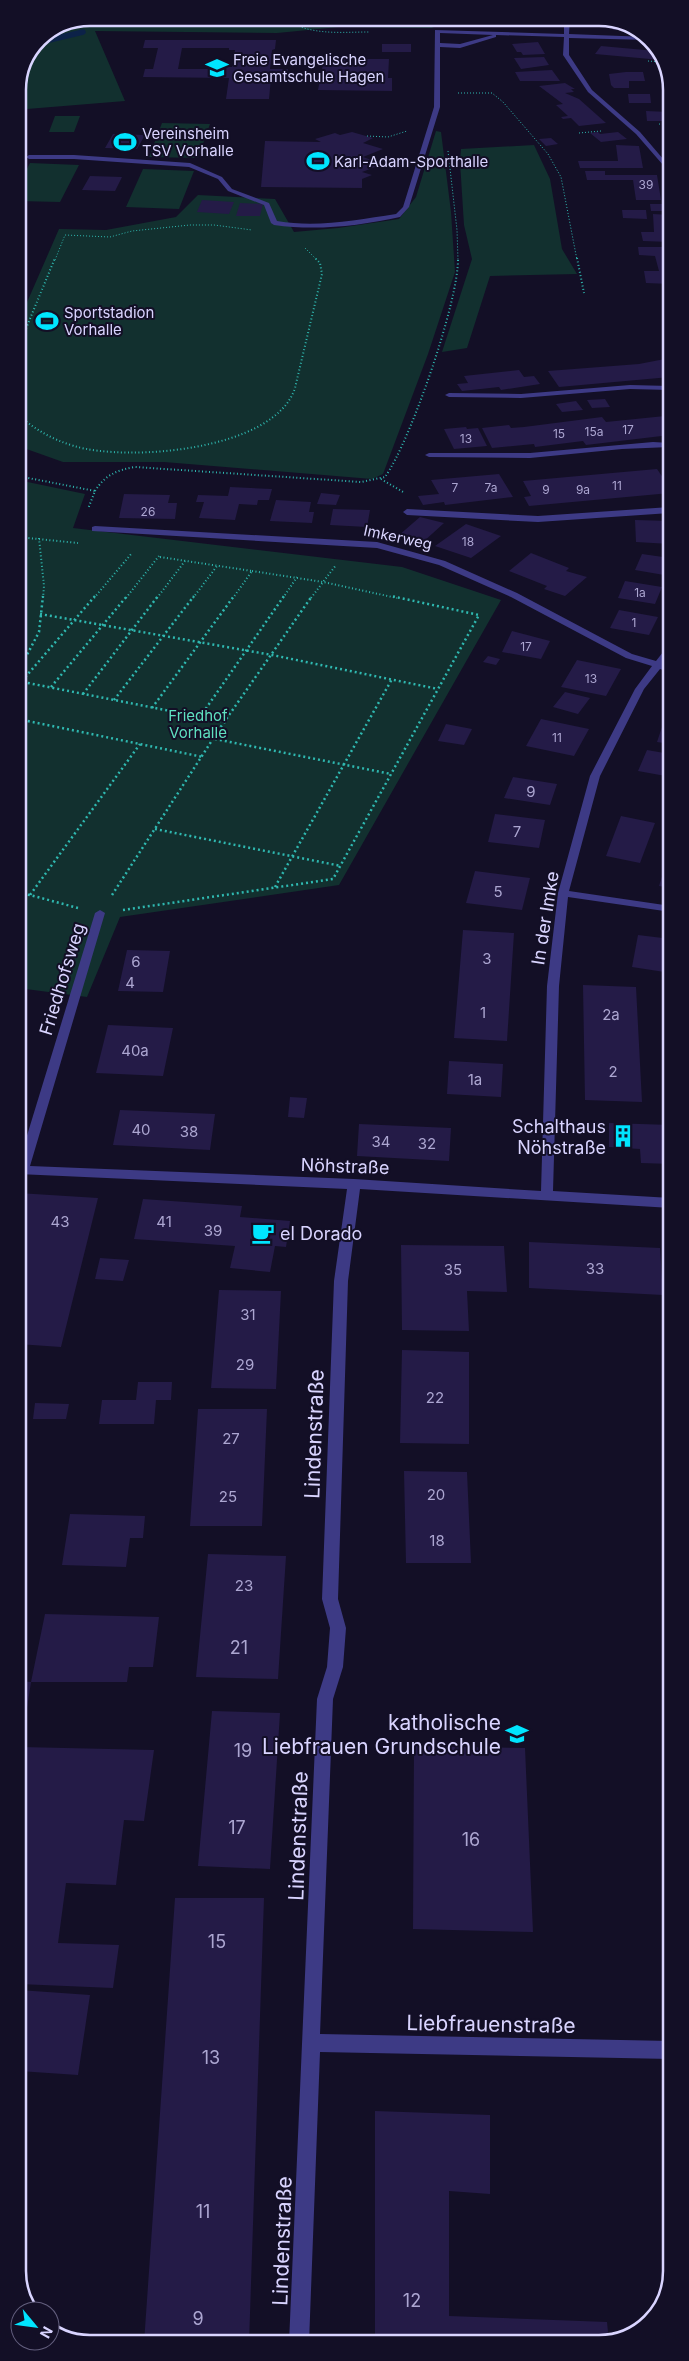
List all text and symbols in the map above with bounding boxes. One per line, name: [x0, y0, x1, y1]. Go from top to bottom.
place label: Freie Evangelische Gesamtschule Hagen: [233, 50, 384, 86]
school or university icon: Freie Evangelische Gesamtschule Hagen: [204, 55, 230, 81]
place label: Vereinsheim TSV Vorhalle: [142, 124, 234, 160]
sports icon: Vereinsheim TSV Vorhalle: [112, 129, 138, 155]
sports icon: Karl-Adam-Sporthalle: [305, 148, 331, 174]
place label: Karl-Adam-Sporthalle: [334, 152, 488, 171]
house number: 39: [639, 177, 653, 192]
place label: Sportstadion Vorhalle: [64, 303, 154, 339]
sports icon: Sportstadion Vorhalle: [34, 308, 60, 334]
house number: 17: [622, 422, 634, 437]
house number: 15a: [585, 424, 603, 439]
house number: 15: [553, 426, 565, 441]
house number: 13: [460, 431, 472, 446]
house number: 11: [612, 478, 622, 493]
house number: 7: [452, 480, 459, 495]
house number: 7a: [485, 480, 497, 495]
house number: 9: [542, 482, 550, 497]
house number: 9a: [576, 482, 590, 497]
house number: 26: [141, 504, 155, 519]
street label: Imkerweg: [362, 520, 434, 554]
house number: 18: [462, 534, 474, 549]
house number: 1a: [634, 585, 646, 600]
house number: 1: [632, 615, 636, 630]
house number: 17: [520, 639, 532, 654]
house number: 13: [585, 671, 597, 686]
park label: Friedhof Vorhalle: [168, 706, 228, 742]
house number: 11: [552, 730, 562, 745]
house number: 9: [526, 782, 536, 801]
house number: 7: [513, 822, 521, 841]
street label: In der Imke: [527, 870, 563, 966]
house number: 5: [493, 882, 503, 901]
street label: Friedhofsweg: [35, 920, 89, 1038]
house number: 3: [482, 949, 492, 968]
house number: 6: [131, 952, 141, 971]
house number: 4: [125, 973, 135, 992]
house number: 1: [480, 1003, 486, 1022]
house number: 2a: [602, 1005, 620, 1024]
house number: 40a: [121, 1041, 149, 1060]
house number: 2: [608, 1062, 618, 1081]
house number: 1a: [468, 1070, 482, 1089]
place label: Schalthaus Nöhstraße: [512, 1116, 606, 1158]
house number: 40: [131, 1120, 151, 1139]
house number: 38: [180, 1122, 198, 1141]
building icon: Schalthaus Nöhstraße: [610, 1123, 636, 1149]
house number: 34: [372, 1132, 390, 1151]
house number: 32: [418, 1134, 436, 1153]
street label: Nöhstraße: [300, 1154, 390, 1178]
house number: 43: [51, 1212, 69, 1231]
house number: 41: [156, 1212, 172, 1231]
cafe icon: el Dorado: [250, 1220, 276, 1246]
house number: 39: [204, 1221, 222, 1240]
place label: el Dorado: [280, 1223, 362, 1244]
house number: 33: [586, 1259, 604, 1278]
house number: 35: [444, 1260, 462, 1279]
house number: 31: [240, 1305, 256, 1324]
house number: 29: [236, 1355, 254, 1374]
street label: Lindenstraße: [299, 1369, 329, 1499]
house number: 22: [426, 1388, 444, 1407]
house number: 27: [222, 1429, 240, 1448]
house number: 20: [427, 1485, 445, 1504]
house number: 25: [219, 1487, 237, 1506]
house number: 18: [429, 1531, 445, 1550]
house number: 23: [235, 1576, 253, 1595]
house number: 21: [230, 1637, 248, 1658]
place label: katholische Liebfrauen Grundschule: [262, 1710, 501, 1759]
school or university icon: katholische Liebfrauen Grundschule: [504, 1721, 530, 1747]
house number: 19: [234, 1740, 252, 1761]
street label: Lindenstraße: [283, 1771, 313, 1901]
house number: 17: [228, 1817, 246, 1838]
house number: 16: [462, 1829, 480, 1850]
house number: 15: [208, 1931, 226, 1952]
street label: Liebfrauenstraße: [406, 2010, 576, 2038]
house number: 13: [202, 2047, 220, 2068]
street label: Lindenstraße: [267, 2176, 297, 2306]
house number: 11: [196, 2201, 210, 2222]
house number: 12: [403, 2290, 421, 2311]
north arrow: [10, 2301, 60, 2351]
house number: 9: [192, 2308, 204, 2329]
text: N: [37, 2324, 57, 2341]

